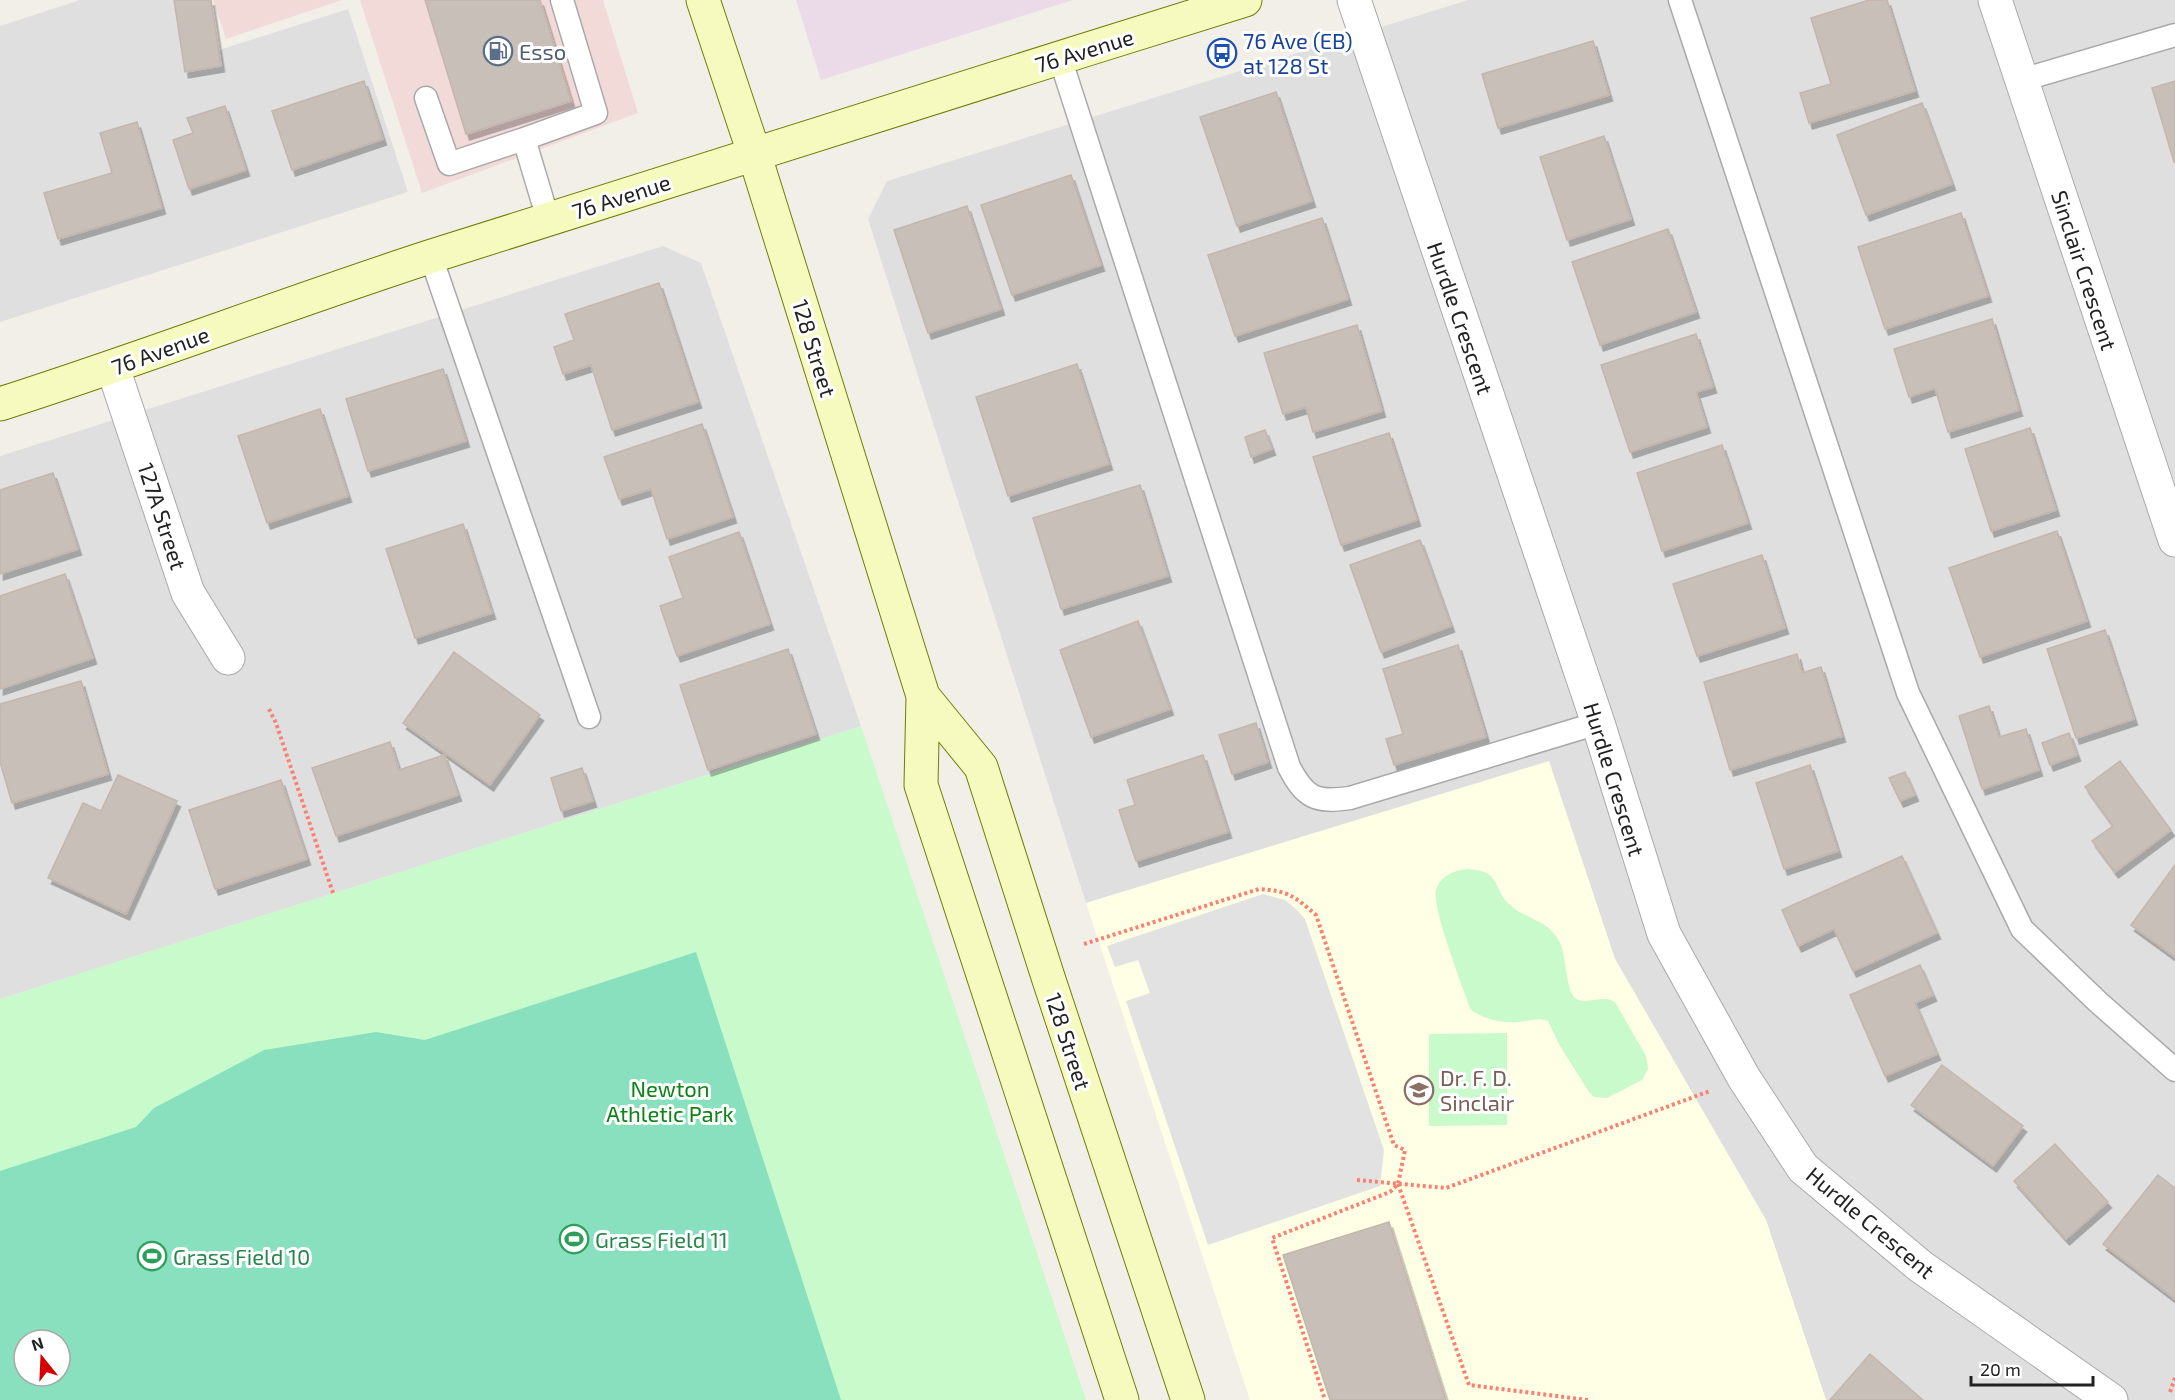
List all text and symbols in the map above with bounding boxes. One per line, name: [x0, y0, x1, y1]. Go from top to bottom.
street label: 76 Avenue: [1031, 23, 1137, 77]
place label: 76 Ave (EB) at 128 St: [1243, 27, 1353, 78]
fuel station icon: Esso: [482, 35, 514, 67]
bus stop icon: 76 Ave (EB) at 128 St: [1206, 37, 1238, 69]
place label: Esso: [519, 38, 566, 64]
street label: 76 Avenue: [569, 168, 673, 224]
street label: Sinclair Crescent: [2047, 187, 2123, 353]
street label: Hurdle Crescent: [1423, 238, 1499, 398]
street label: 128 Street: [788, 296, 842, 400]
street label: 76 Avenue: [108, 320, 212, 380]
street label: 127A Street: [134, 459, 192, 573]
street label: Hurdle Crescent: [1579, 699, 1651, 859]
street label: 128 Street: [1041, 989, 1097, 1093]
place label: Dr. F. D. Sinclair: [1440, 1064, 1514, 1115]
school or university icon: Dr. F. D. Sinclair: [1403, 1074, 1435, 1106]
park label: Newton Athletic Park: [606, 1075, 734, 1126]
street label: Hurdle Crescent: [1802, 1161, 1940, 1283]
sports icon: Grass Field 11: [558, 1223, 590, 1255]
place label: Grass Field 11: [595, 1226, 728, 1252]
sports icon: Grass Field 10: [136, 1240, 168, 1272]
place label: Grass Field 10: [173, 1243, 310, 1269]
north arrow: [12, 1328, 72, 1388]
text: N: [29, 1332, 46, 1354]
scale bar: [1971, 1349, 2092, 1387]
text: 20 m: [1980, 1358, 2021, 1380]

